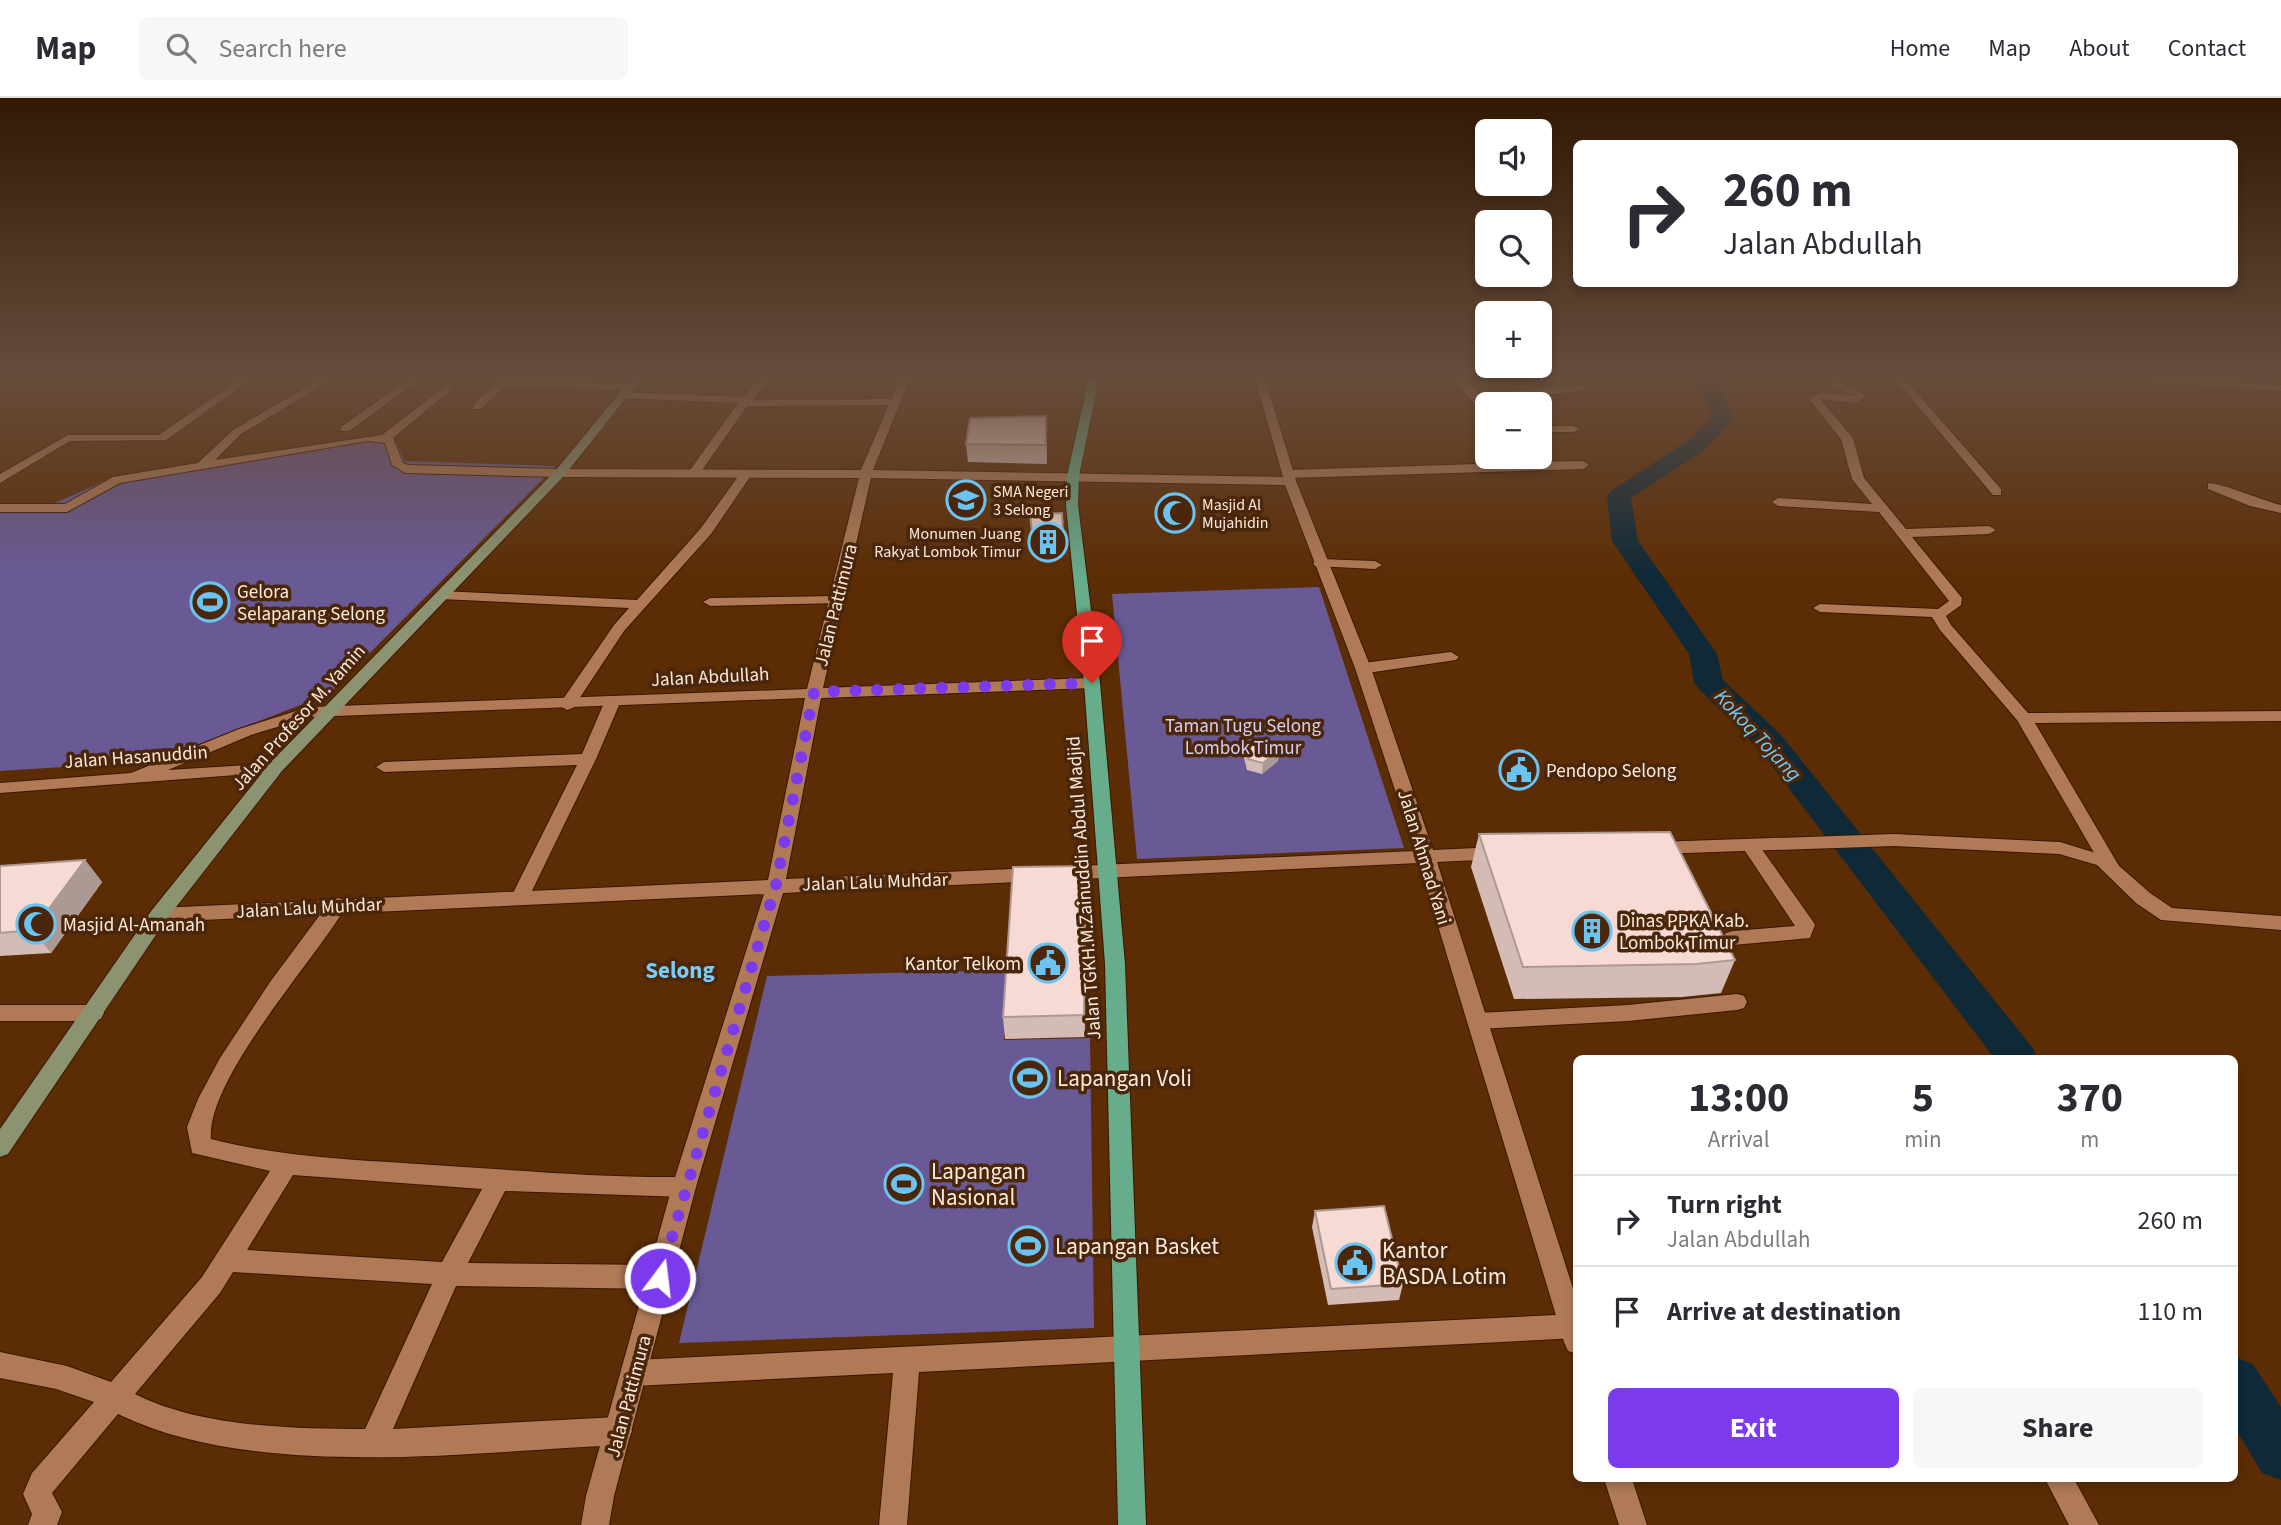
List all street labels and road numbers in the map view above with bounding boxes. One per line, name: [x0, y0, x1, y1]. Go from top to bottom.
street label: Jalan Pattimura: [808, 541, 865, 670]
street label: Jalan Profesor M. Yamin: [226, 639, 372, 797]
street label: Jalan Abdullah: [650, 661, 770, 694]
street label: Jalan TGKH.M.Zainuddin Abdul Madjid: [1060, 735, 1109, 1041]
street label: Jalan Hasanuddin: [63, 739, 209, 776]
street label: Jalan Ahmad Yani: [1390, 787, 1457, 928]
street label: Jalan Lalu Muhdar: [801, 866, 949, 899]
street label: Jalan Lalu Muhdar: [235, 891, 383, 926]
street label: Jalan Pattimura: [600, 1332, 659, 1460]

